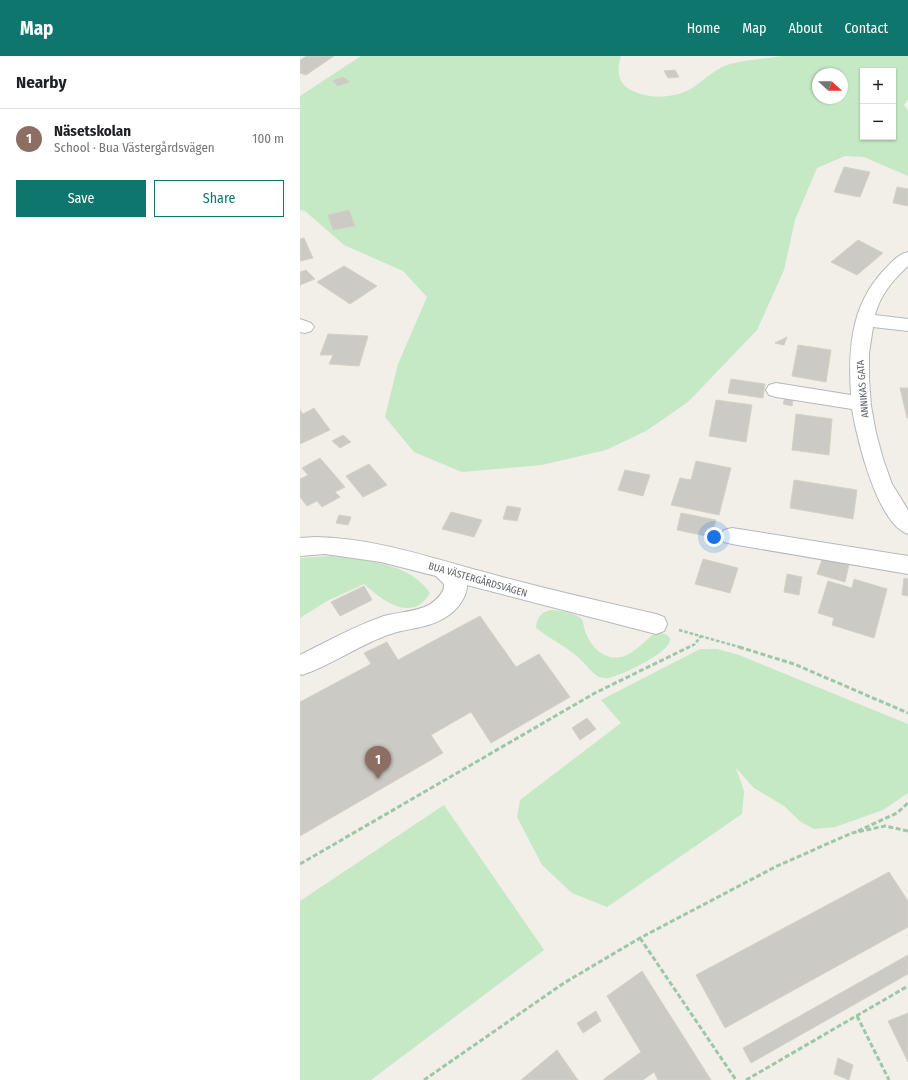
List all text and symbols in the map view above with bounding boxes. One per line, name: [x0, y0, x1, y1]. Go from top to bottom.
text: Map: [20, 17, 53, 40]
text: Home: [687, 20, 720, 37]
text: Map: [742, 20, 766, 37]
text: About: [788, 20, 823, 37]
text: Contact: [845, 20, 888, 37]
north arrow: [812, 68, 848, 104]
map controls: [860, 68, 896, 140]
button: +: [860, 68, 896, 104]
text: Nearby: [16, 72, 67, 93]
button: −: [860, 104, 896, 140]
text: Näsetskolan: [54, 122, 131, 140]
text: 1: [26, 131, 32, 146]
text: 100 m: [252, 131, 284, 146]
text: School · Bua Västergårdsvägen: [54, 140, 215, 155]
button: Save: [16, 180, 146, 217]
button: Share: [154, 180, 284, 217]
street label: ANNIKAS GATA: [854, 359, 871, 418]
your location: [704, 527, 724, 547]
street label: BUA VÄSTERGÅRDSVÄGEN: [427, 558, 529, 600]
pin: 1: [365, 746, 391, 779]

